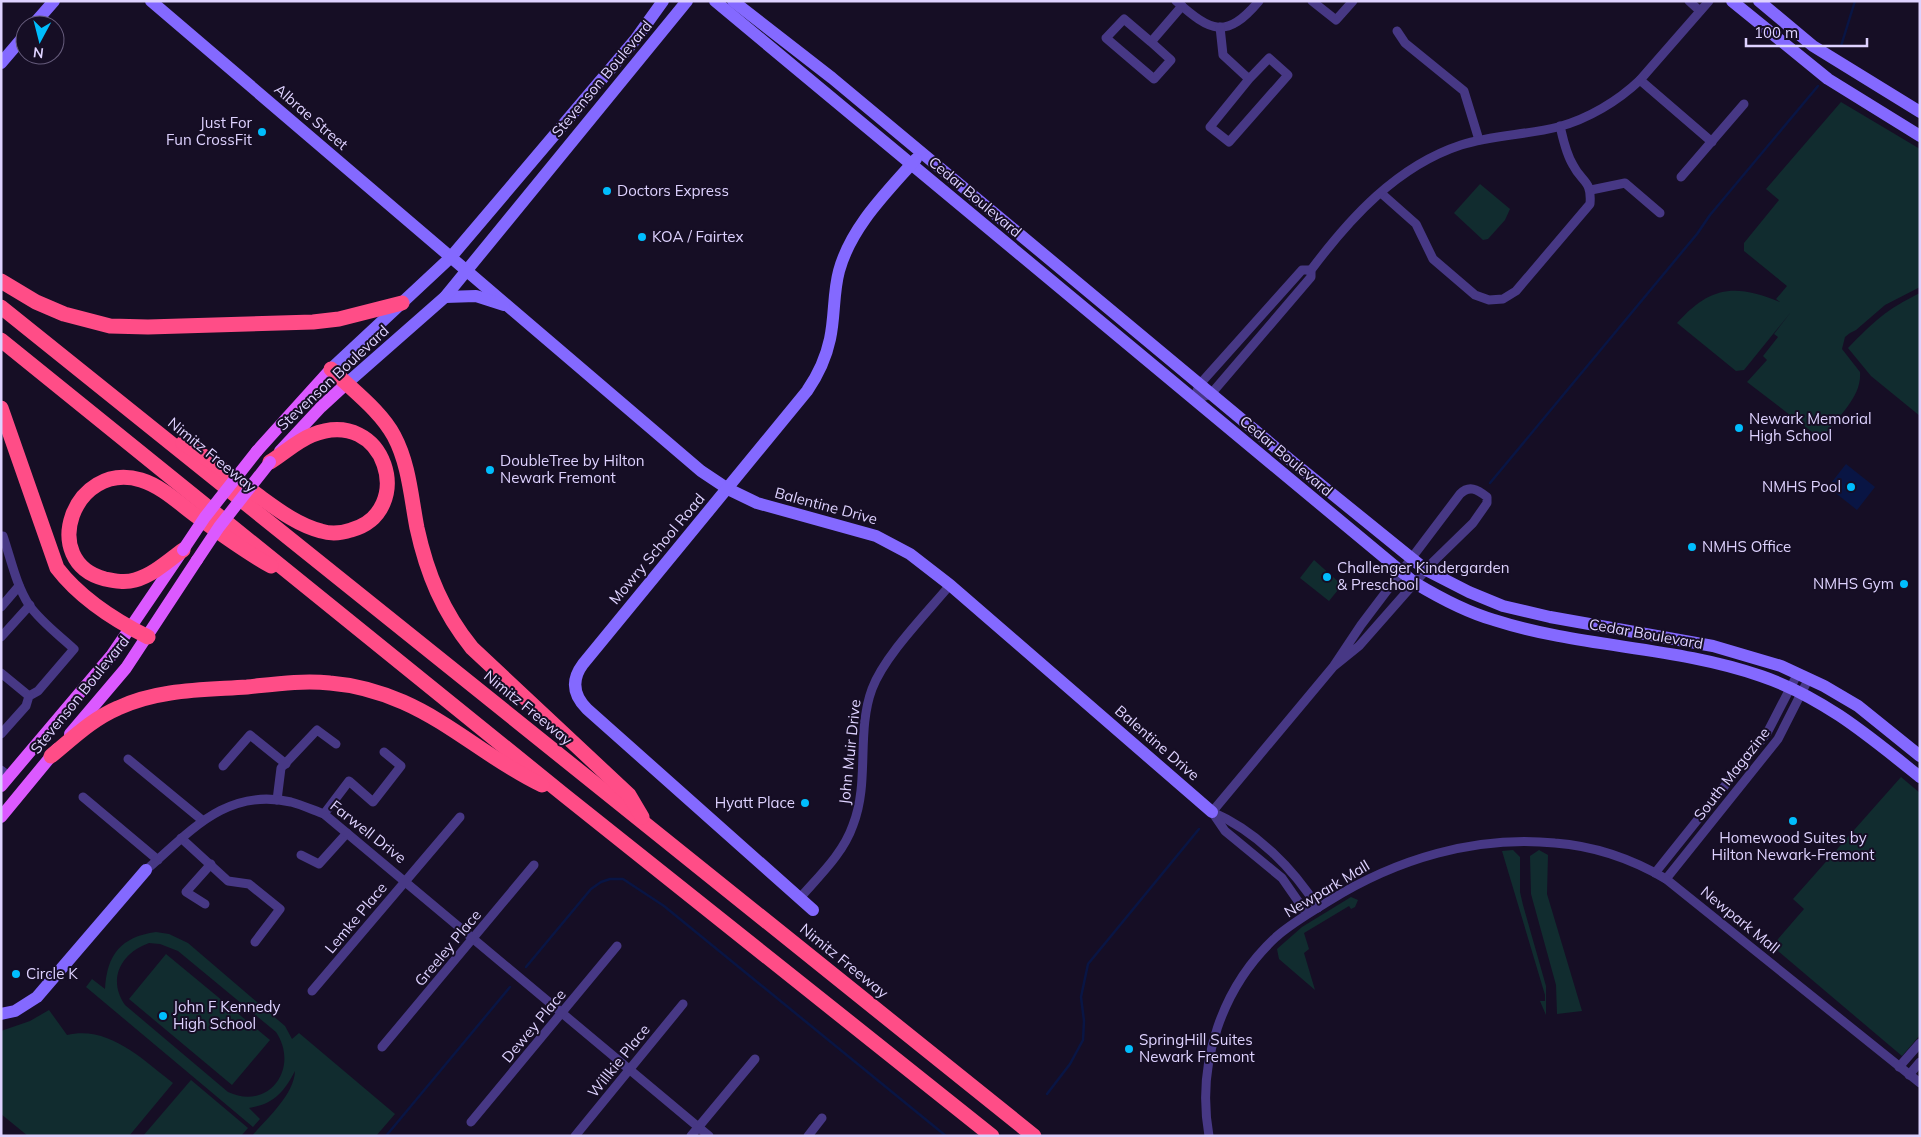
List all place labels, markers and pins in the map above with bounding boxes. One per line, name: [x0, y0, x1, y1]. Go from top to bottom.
place label: Just For Fun CrossFit: [166, 113, 253, 149]
marker: Just For Fun CrossFit: [256, 126, 268, 138]
place label: Doctors Express: [617, 181, 729, 200]
marker: Doctors Express: [601, 185, 613, 197]
place label: KOA / Fairtex: [652, 227, 743, 246]
marker: KOA / Fairtex: [636, 231, 648, 243]
place label: Newark Memorial High School: [1749, 409, 1872, 445]
marker: Newark Memorial High School: [1733, 422, 1745, 434]
place label: DoubleTree by Hilton Newark Fremont: [500, 451, 645, 487]
marker: DoubleTree by Hilton Newark Fremont: [484, 464, 496, 476]
place label: NMHS Pool: [1762, 477, 1841, 496]
marker: NMHS Pool: [1845, 481, 1857, 493]
place label: NMHS Office: [1702, 537, 1791, 556]
marker: NMHS Office: [1686, 541, 1698, 553]
place label: Challenger Kindergarden & Preschool: [1337, 558, 1509, 594]
marker: Challenger Kindergarden & Preschool: [1321, 571, 1333, 583]
place label: NMHS Gym: [1813, 574, 1894, 593]
marker: NMHS Gym: [1898, 578, 1910, 590]
place label: Hyatt Place: [715, 793, 795, 812]
marker: Hyatt Place: [799, 797, 811, 809]
marker: Homewood Suites by Hilton Newark-Fremont: [1787, 815, 1799, 827]
place label: Homewood Suites by Hilton Newark-Fremont: [1712, 828, 1874, 864]
place label: Circle K: [26, 964, 78, 983]
marker: Circle K: [10, 968, 22, 980]
place label: John F Kennedy High School: [173, 997, 281, 1033]
marker: John F Kennedy High School: [157, 1010, 169, 1022]
place label: SpringHill Suites Newark Fremont: [1139, 1030, 1255, 1066]
marker: SpringHill Suites Newark Fremont: [1123, 1043, 1135, 1055]

